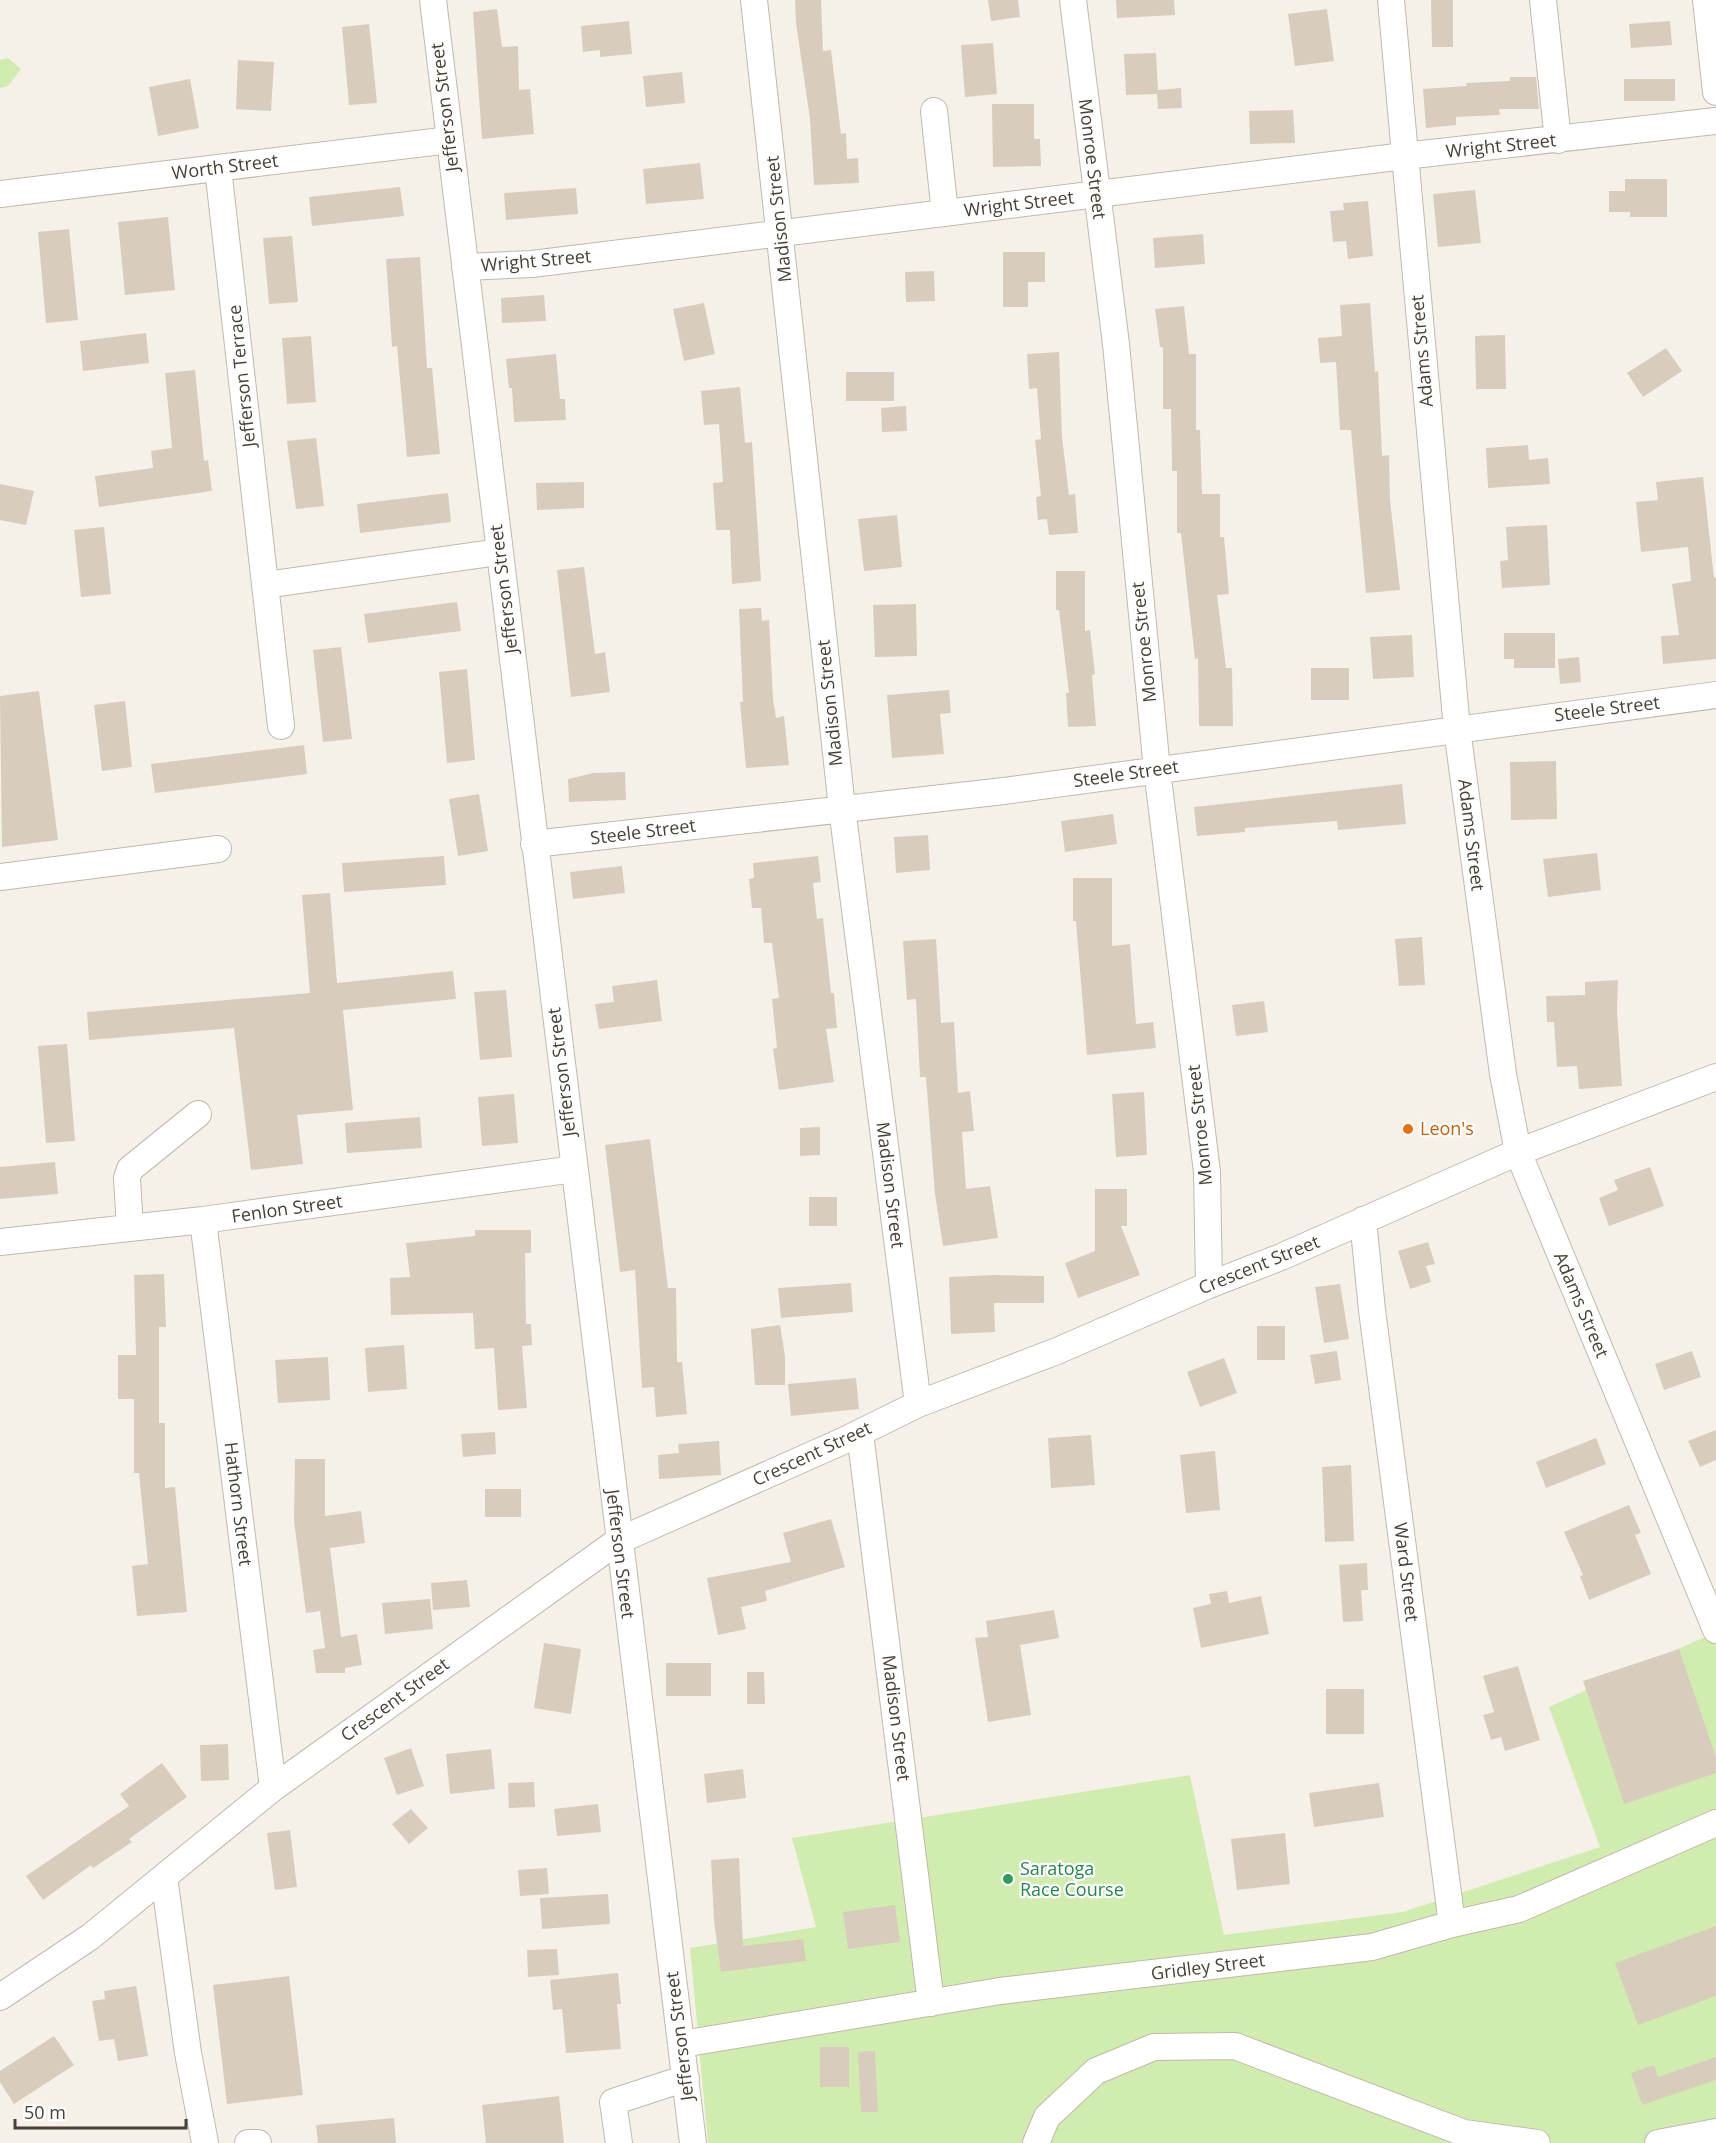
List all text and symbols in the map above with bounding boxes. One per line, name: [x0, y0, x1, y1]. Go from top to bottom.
street label: Jefferson Street: [424, 41, 464, 175]
street label: Monroe Street: [1074, 97, 1112, 221]
street label: Wright Street: [1445, 127, 1557, 163]
street label: Worth Street: [170, 148, 280, 184]
street label: Madison Street: [759, 155, 797, 284]
street label: Wright Street: [962, 184, 1075, 222]
street label: Wright Street: [480, 243, 592, 277]
street label: Adams Street: [1404, 294, 1438, 408]
street label: Jefferson Terrace: [222, 304, 261, 451]
street label: Jefferson Street: [483, 523, 523, 657]
street label: Monroe Street: [1125, 581, 1161, 704]
street label: Madison Street: [810, 639, 848, 768]
street label: Steele Street: [1553, 690, 1661, 726]
street label: Steele Street: [1072, 754, 1180, 792]
street label: Adams Street: [1453, 778, 1491, 892]
street label: Steele Street: [589, 813, 697, 849]
street label: Jefferson Street: [541, 1006, 581, 1140]
street label: Monroe Street: [1181, 1064, 1217, 1187]
place label: Leon's: [1420, 1116, 1474, 1140]
street label: Madison Street: [871, 1120, 911, 1249]
marker: Leon's: [1401, 1122, 1415, 1136]
street label: Fenlon Street: [230, 1188, 344, 1228]
street label: Crescent Street: [1195, 1229, 1323, 1299]
street label: Adams Street: [1549, 1248, 1615, 1361]
street label: Crescent Street: [748, 1415, 875, 1491]
street label: Hathorn Street: [219, 1440, 259, 1567]
street label: Jefferson Street: [601, 1486, 641, 1620]
street label: Ward Street: [1389, 1521, 1425, 1623]
street label: Crescent Street: [335, 1652, 453, 1747]
street label: Madison Street: [877, 1653, 917, 1782]
place label: Saratoga Race Course: [1020, 1856, 1124, 1901]
marker: Saratoga Race Course: [1001, 1872, 1015, 1886]
street label: Gridley Street: [1150, 1947, 1266, 1985]
street label: Jefferson Street: [659, 1970, 699, 2104]
scale bar: [15, 2092, 186, 2130]
text: 50 m: [24, 2100, 66, 2124]

